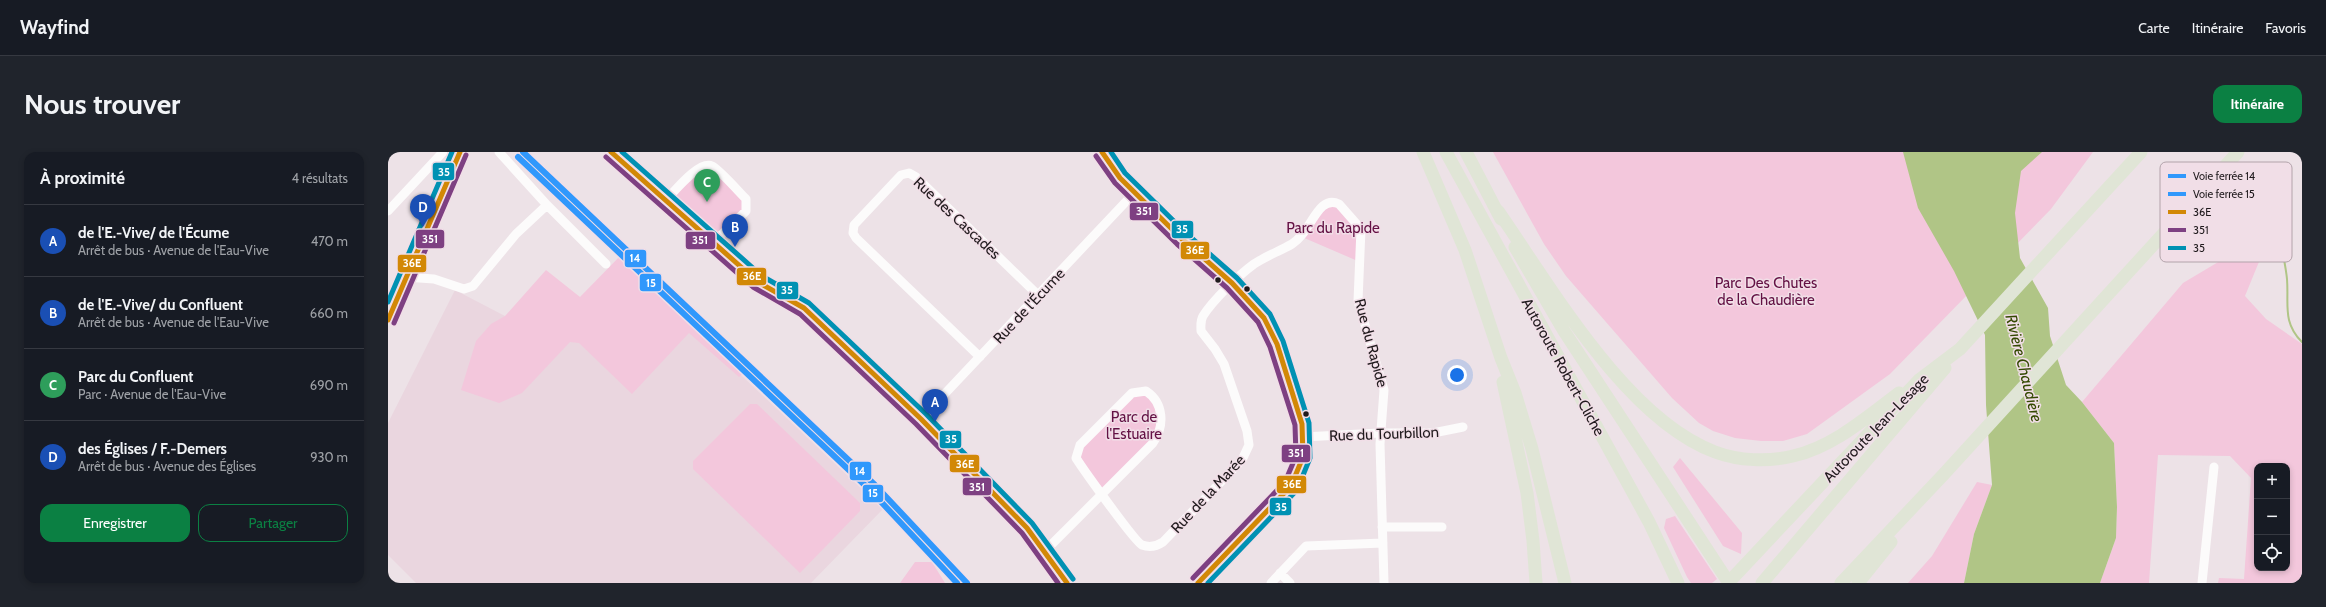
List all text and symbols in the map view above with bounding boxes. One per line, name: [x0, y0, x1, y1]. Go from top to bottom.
text: Wayfind: [20, 16, 89, 39]
text: Carte: [2138, 19, 2170, 37]
text: Itinéraire: [2192, 19, 2243, 37]
text: Favoris: [2265, 19, 2306, 37]
button: Itinéraire: [2213, 85, 2302, 123]
text: Nous trouver: [24, 87, 180, 121]
line badge: 35: [432, 162, 455, 181]
legend: [2160, 162, 2292, 262]
text: 35: [438, 165, 450, 179]
text: À proximité: [40, 168, 125, 188]
pin: C: [694, 169, 720, 202]
text: Voie ferrée 14: [2193, 169, 2256, 183]
text: 4 résultats: [292, 170, 348, 186]
street label: Rue des Cascades: [910, 173, 1004, 263]
text: Voie ferrée 15: [2193, 187, 2255, 201]
pin: D: [410, 194, 436, 227]
line badge: 351: [1129, 202, 1159, 221]
text: 351: [1136, 204, 1152, 218]
text: 36E: [2193, 205, 2211, 219]
pin: B: [722, 214, 748, 247]
park label: Parc du Rapide: [1286, 219, 1380, 237]
line badge: 35: [1171, 220, 1194, 239]
text: 35: [1176, 222, 1188, 236]
text: 351: [2193, 223, 2209, 237]
text: de l'E.-Vive/ de l'Écume: [78, 224, 229, 242]
line badge: 351: [415, 229, 445, 249]
line badge: 351: [685, 231, 716, 250]
text: 351: [422, 232, 438, 246]
text: A: [49, 233, 57, 249]
text: 470 m: [311, 233, 348, 249]
text: 351: [692, 233, 708, 247]
line badge: 36E: [1180, 241, 1210, 260]
text: 35: [2193, 241, 2205, 255]
text: Arrêt de bus · Avenue de l'Eau-Vive: [78, 242, 269, 258]
text: 36E: [1186, 243, 1204, 257]
line badge: 14: [624, 249, 647, 268]
text: 14: [630, 251, 641, 265]
line badge: 36E: [397, 254, 427, 273]
text: 36E: [403, 256, 421, 270]
street label: Rue de l'Écume: [989, 264, 1069, 348]
line badge: 36E: [736, 267, 767, 286]
text: 36E: [743, 269, 761, 283]
line badge: 15: [639, 273, 662, 292]
park label: Parc Des Chutes de la Chaudière: [1715, 274, 1817, 309]
unlabelled marker: [1213, 275, 1223, 285]
text: 15: [646, 276, 656, 290]
line badge: 35: [776, 281, 799, 300]
text: 35: [781, 283, 793, 297]
unlabelled marker: [1242, 284, 1252, 294]
street label: Autoroute Robert-Cliche: [1518, 295, 1609, 439]
text: de l'E.-Vive/ du Confluent: [78, 296, 243, 314]
street label: Rue du Rapide: [1351, 297, 1392, 390]
text: B: [49, 305, 57, 321]
text: 660 m: [310, 305, 348, 321]
water label: Rivière Chaudière: [2001, 312, 2047, 424]
text: Arrêt de bus · Avenue de l'Eau-Vive: [78, 314, 269, 330]
your location: [1447, 365, 1467, 385]
text: Parc du Confluent: [78, 368, 194, 386]
street label: Autoroute Jean-Lesage: [1820, 370, 1933, 486]
text: C: [49, 377, 57, 393]
text: 690 m: [310, 377, 348, 393]
text: Parc · Avenue de l'Eau-Vive: [78, 386, 226, 402]
pin: A: [922, 389, 948, 422]
park label: Parc de l'Estuaire: [1106, 408, 1162, 443]
unlabelled marker: [1301, 409, 1311, 419]
street label: Rue du Tourbillon: [1329, 423, 1439, 445]
line badge: 35: [939, 430, 962, 449]
text: 35: [945, 432, 957, 446]
text: des Églises / F.-Demers: [78, 440, 227, 458]
line badge: 351: [1281, 444, 1311, 463]
text: 351: [1288, 446, 1304, 460]
text: D: [48, 449, 58, 465]
text: 930 m: [310, 449, 348, 465]
street label: Rue de la Marée: [1167, 451, 1249, 537]
line badge: 36E: [949, 454, 980, 473]
text: 36E: [956, 457, 974, 471]
text: Arrêt de bus · Avenue des Églises: [78, 458, 256, 474]
line badge: 14: [849, 461, 872, 481]
map controls: [2254, 463, 2290, 571]
button: +: [2254, 463, 2290, 499]
text: 14: [855, 464, 866, 478]
line badge: 36E: [1276, 475, 1307, 494]
line badge: 351: [962, 477, 992, 496]
text: 36E: [1283, 477, 1301, 491]
text: 351: [969, 480, 985, 494]
line badge: 15: [862, 484, 884, 503]
text: 15: [868, 486, 878, 500]
line badge: 35: [1269, 497, 1292, 516]
button: −: [2254, 499, 2290, 535]
text: 35: [1275, 500, 1287, 514]
button: Enregistrer: [40, 504, 190, 542]
button: Partager: [198, 504, 348, 542]
button: locate: [2254, 535, 2290, 571]

